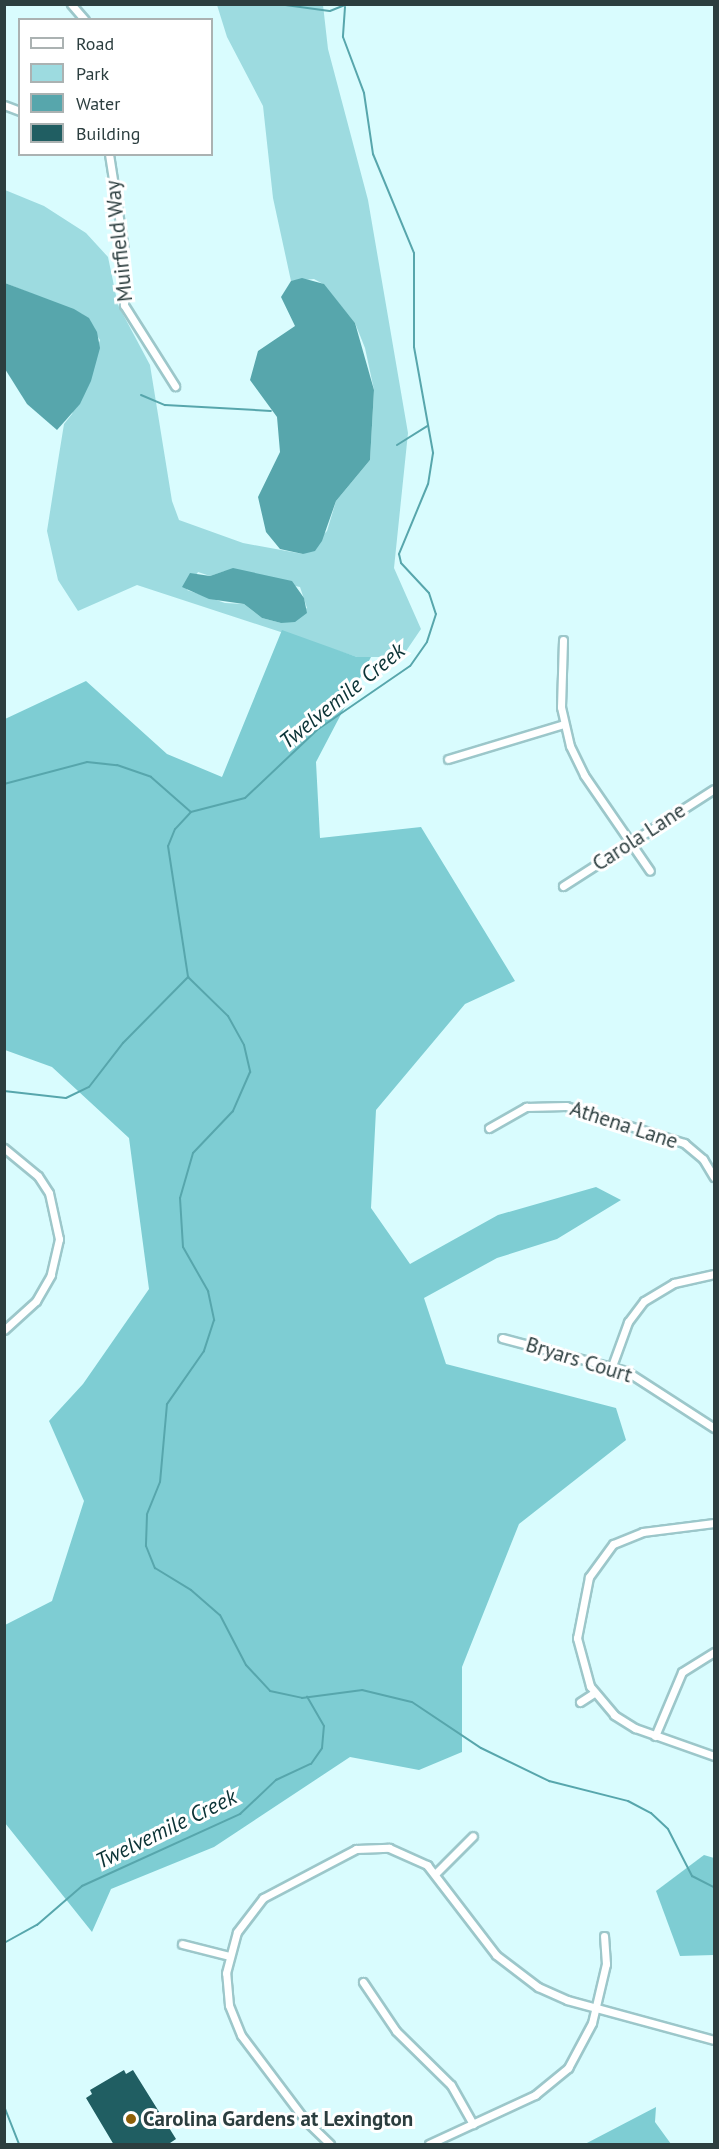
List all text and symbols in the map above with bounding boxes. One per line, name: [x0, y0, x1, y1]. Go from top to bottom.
legend: [18, 18, 213, 156]
text: Road: [76, 32, 114, 55]
text: Park: [76, 62, 109, 85]
text: Water: [76, 92, 120, 115]
text: Building: [76, 122, 140, 145]
street label: Muirfield Way: [100, 179, 138, 303]
water label: Twelvemile Creek: [274, 637, 410, 755]
street label: Carola Lane: [588, 798, 690, 876]
street label: Athena Lane: [567, 1096, 681, 1154]
street label: Bryars Court: [523, 1332, 635, 1388]
water label: Twelvemile Creek: [91, 1783, 241, 1875]
place label: Carolina Gardens at Lexington: [143, 2106, 413, 2132]
marker: Carolina Gardens at Lexington: [124, 2112, 138, 2126]

